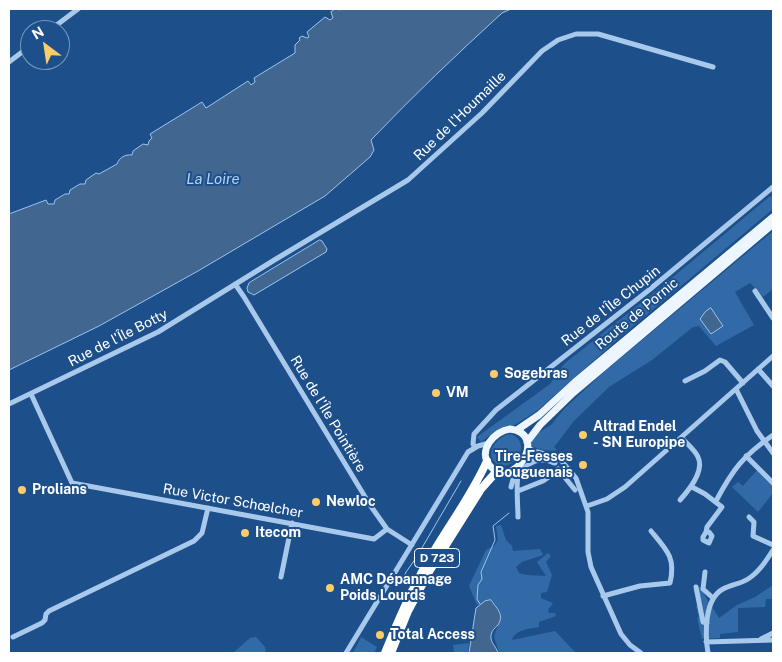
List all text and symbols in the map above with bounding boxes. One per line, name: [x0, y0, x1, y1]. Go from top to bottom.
north arrow: [20, 20, 70, 70]
text: N: [29, 23, 47, 43]
street label: Rue de l'Houmaille: [410, 68, 510, 164]
water label: La Loire: [186, 170, 240, 188]
street label: Rue de l'Île Chupin: [558, 262, 664, 350]
street label: Route de Pornic: [592, 275, 682, 353]
street label: Rue de l'Île Botty: [65, 306, 171, 370]
street label: Rue de l'Île Pointière: [287, 353, 369, 475]
place label: Sogebras: [504, 366, 568, 382]
marker: Sogebras: [488, 368, 500, 380]
place label: VM: [446, 385, 469, 401]
marker: VM: [430, 387, 442, 399]
place label: Altrad Endel - SN Europipe: [593, 419, 685, 452]
marker: Altrad Endel - SN Europipe: [577, 429, 589, 441]
place label: Tire-Fesses Bouguenais: [495, 449, 573, 482]
marker: Tire-Fesses Bouguenais: [577, 459, 589, 471]
street label: Rue Victor Schœlcher: [162, 480, 304, 522]
place label: Prolians: [32, 482, 87, 498]
marker: Prolians: [16, 484, 28, 496]
place label: Newloc: [326, 494, 376, 510]
marker: Newloc: [310, 496, 322, 508]
place label: Itecom: [255, 525, 301, 541]
marker: Itecom: [239, 527, 251, 539]
road number: D 723: [414, 548, 460, 568]
place label: AMC Dépannage Poids Lourds: [340, 572, 452, 604]
marker: AMC Dépannage Poids Lourds: [324, 582, 336, 594]
place label: Total Access: [390, 627, 475, 643]
marker: Total Access: [374, 629, 386, 641]

